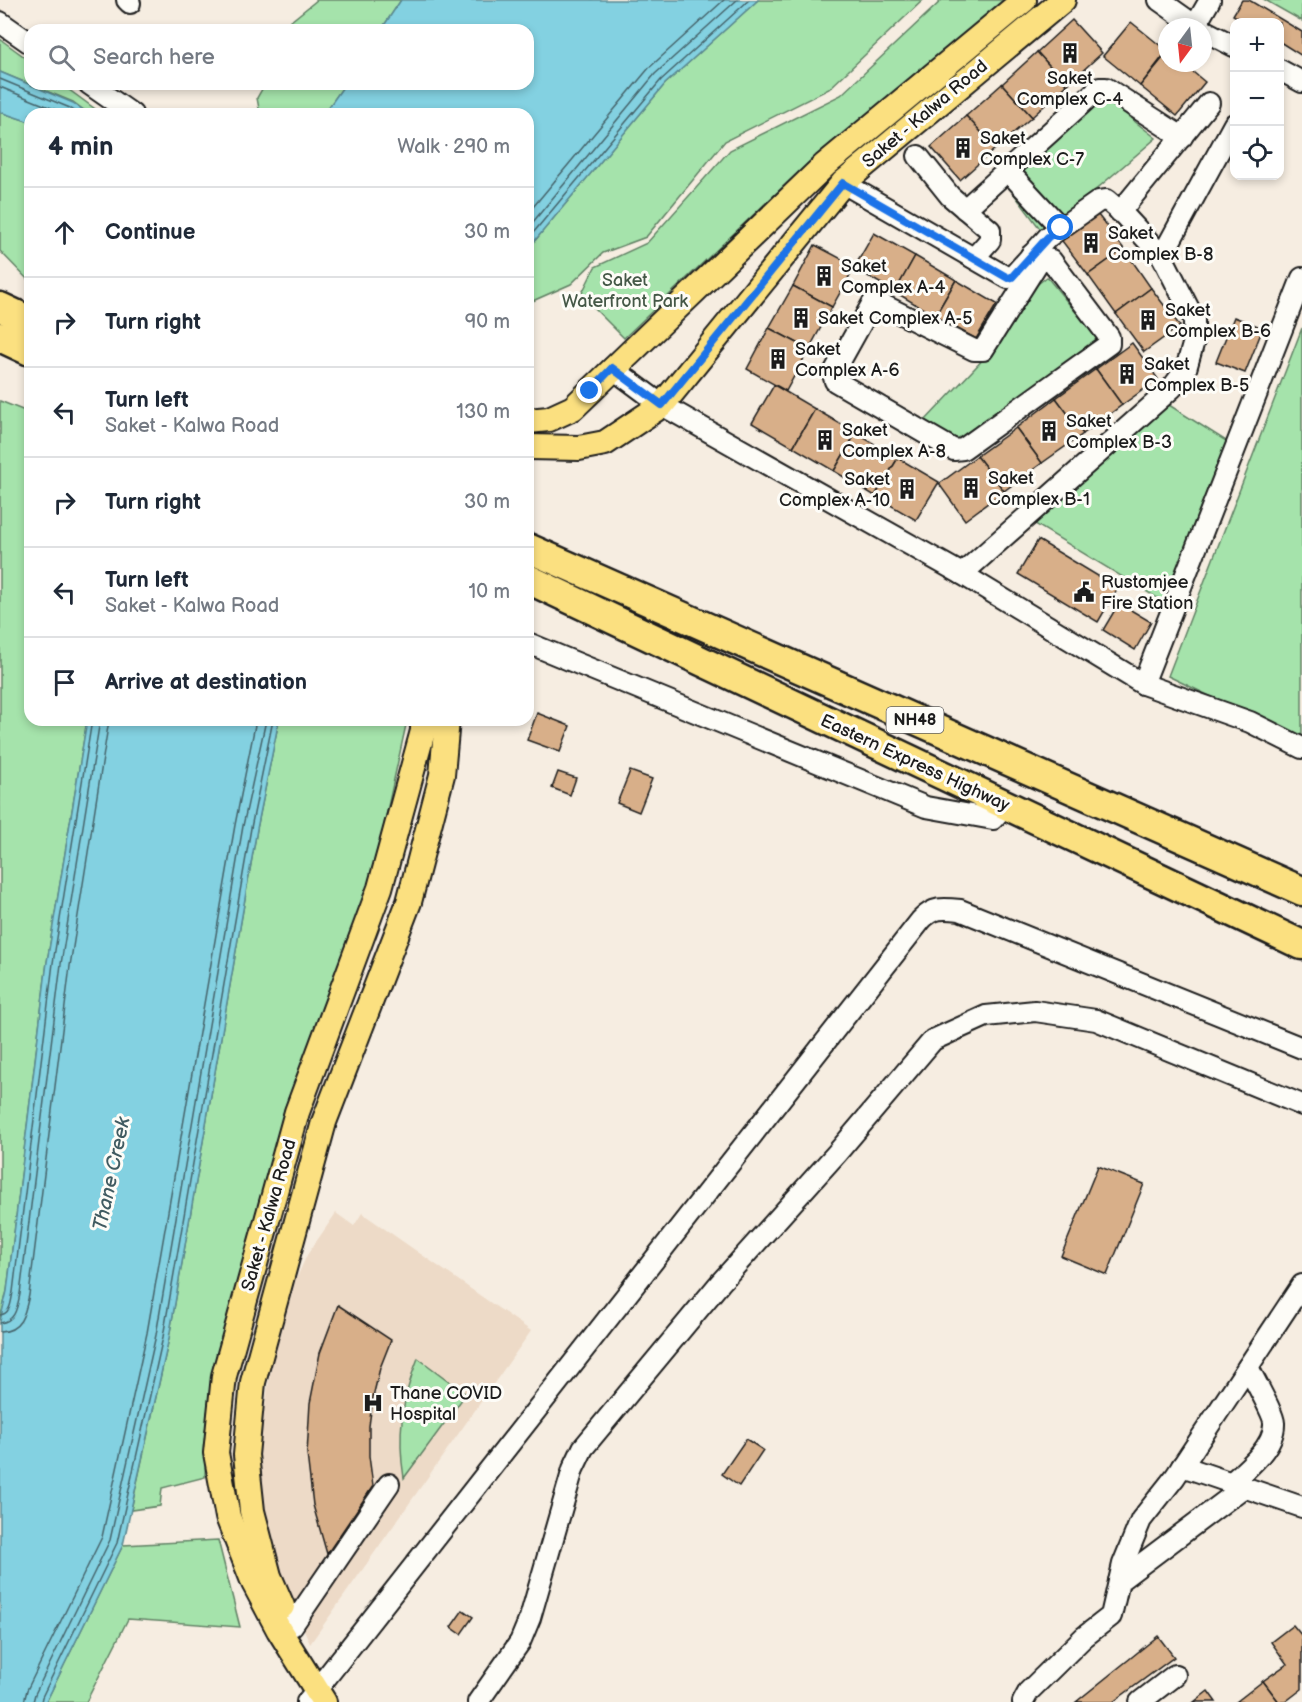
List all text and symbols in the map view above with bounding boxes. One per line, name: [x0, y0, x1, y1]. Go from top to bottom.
north arrow: [1158, 18, 1212, 72]
map controls: [1230, 18, 1284, 180]
button: +: [1230, 18, 1284, 72]
search box: [24, 24, 534, 90]
icon: search: [45, 41, 78, 74]
building icon: Saket Complex C-4: [1058, 41, 1082, 65]
text: Search here: [93, 44, 215, 71]
street label: Saket - Kalwa Road: [858, 56, 992, 172]
place label: Saket Complex C-4: [1017, 68, 1123, 110]
button: −: [1230, 72, 1284, 126]
button: locate: [1230, 126, 1284, 180]
place label: Saket Complex C-7: [980, 128, 1084, 170]
text: 4 min: [48, 132, 113, 163]
text: Walk · 290 m: [397, 135, 510, 159]
building icon: Saket Complex C-7: [951, 136, 975, 160]
route start: [1047, 214, 1073, 240]
icon: ahead: [48, 216, 81, 249]
text: Continue: [105, 219, 195, 246]
text: 30 m: [464, 220, 510, 244]
place label: Saket Complex B-8: [1108, 223, 1213, 265]
building icon: Saket Complex B-8: [1079, 231, 1103, 255]
place label: Saket Complex A-4: [841, 256, 946, 298]
building icon: Saket Complex A-4: [812, 264, 836, 288]
park label: Saket Waterfront Park: [562, 270, 688, 312]
place label: Saket Complex B-6: [1165, 300, 1271, 342]
icon: right: [48, 306, 81, 339]
building icon: Saket Complex A-5: [789, 306, 813, 330]
place label: Saket Complex A-5: [818, 308, 973, 329]
building icon: Saket Complex B-6: [1136, 308, 1160, 332]
text: Turn right: [105, 309, 201, 336]
text: 90 m: [465, 310, 510, 334]
place label: Saket Complex A-6: [795, 339, 900, 381]
building icon: Saket Complex A-6: [766, 347, 790, 371]
place label: Saket Complex B-5: [1144, 354, 1249, 396]
building icon: Saket Complex B-5: [1115, 362, 1139, 386]
route end: [576, 377, 602, 403]
text: Turn left: [105, 387, 189, 414]
icon: left: [48, 396, 81, 429]
text: 130 m: [456, 400, 510, 424]
place label: Saket Complex B-3: [1066, 411, 1172, 453]
text: Saket - Kalwa Road: [105, 414, 279, 438]
building icon: Saket Complex B-3: [1037, 419, 1061, 443]
place label: Saket Complex A-8: [842, 420, 946, 462]
building icon: Saket Complex A-8: [813, 428, 837, 452]
place label: Saket Complex B-1: [988, 468, 1090, 510]
place label: Saket Complex A-10: [779, 469, 890, 511]
building icon: Saket Complex B-1: [959, 476, 983, 500]
building icon: Saket Complex A-10: [895, 477, 919, 501]
icon: right: [48, 486, 81, 519]
text: Turn right: [105, 489, 201, 516]
text: 30 m: [464, 490, 510, 514]
text: Turn left: [105, 567, 189, 594]
place label: Rustomjee Fire Station: [1101, 572, 1193, 614]
icon: left: [48, 576, 81, 609]
text: 10 m: [469, 580, 510, 604]
public building icon: Rustomjee Fire Station: [1072, 580, 1096, 604]
text: Saket - Kalwa Road: [105, 594, 279, 618]
icon: arrive: [48, 666, 81, 699]
text: Arrive at destination: [105, 669, 307, 696]
road number: NH48: [886, 707, 944, 733]
street label: Eastern Express Highway: [817, 710, 1014, 816]
water label: Thane Creek: [88, 1114, 136, 1233]
street label: Saket - Kalwa Road: [237, 1137, 301, 1293]
place label: Thane COVID Hospital: [390, 1383, 502, 1425]
hospital icon: Thane COVID Hospital: [361, 1391, 385, 1415]

